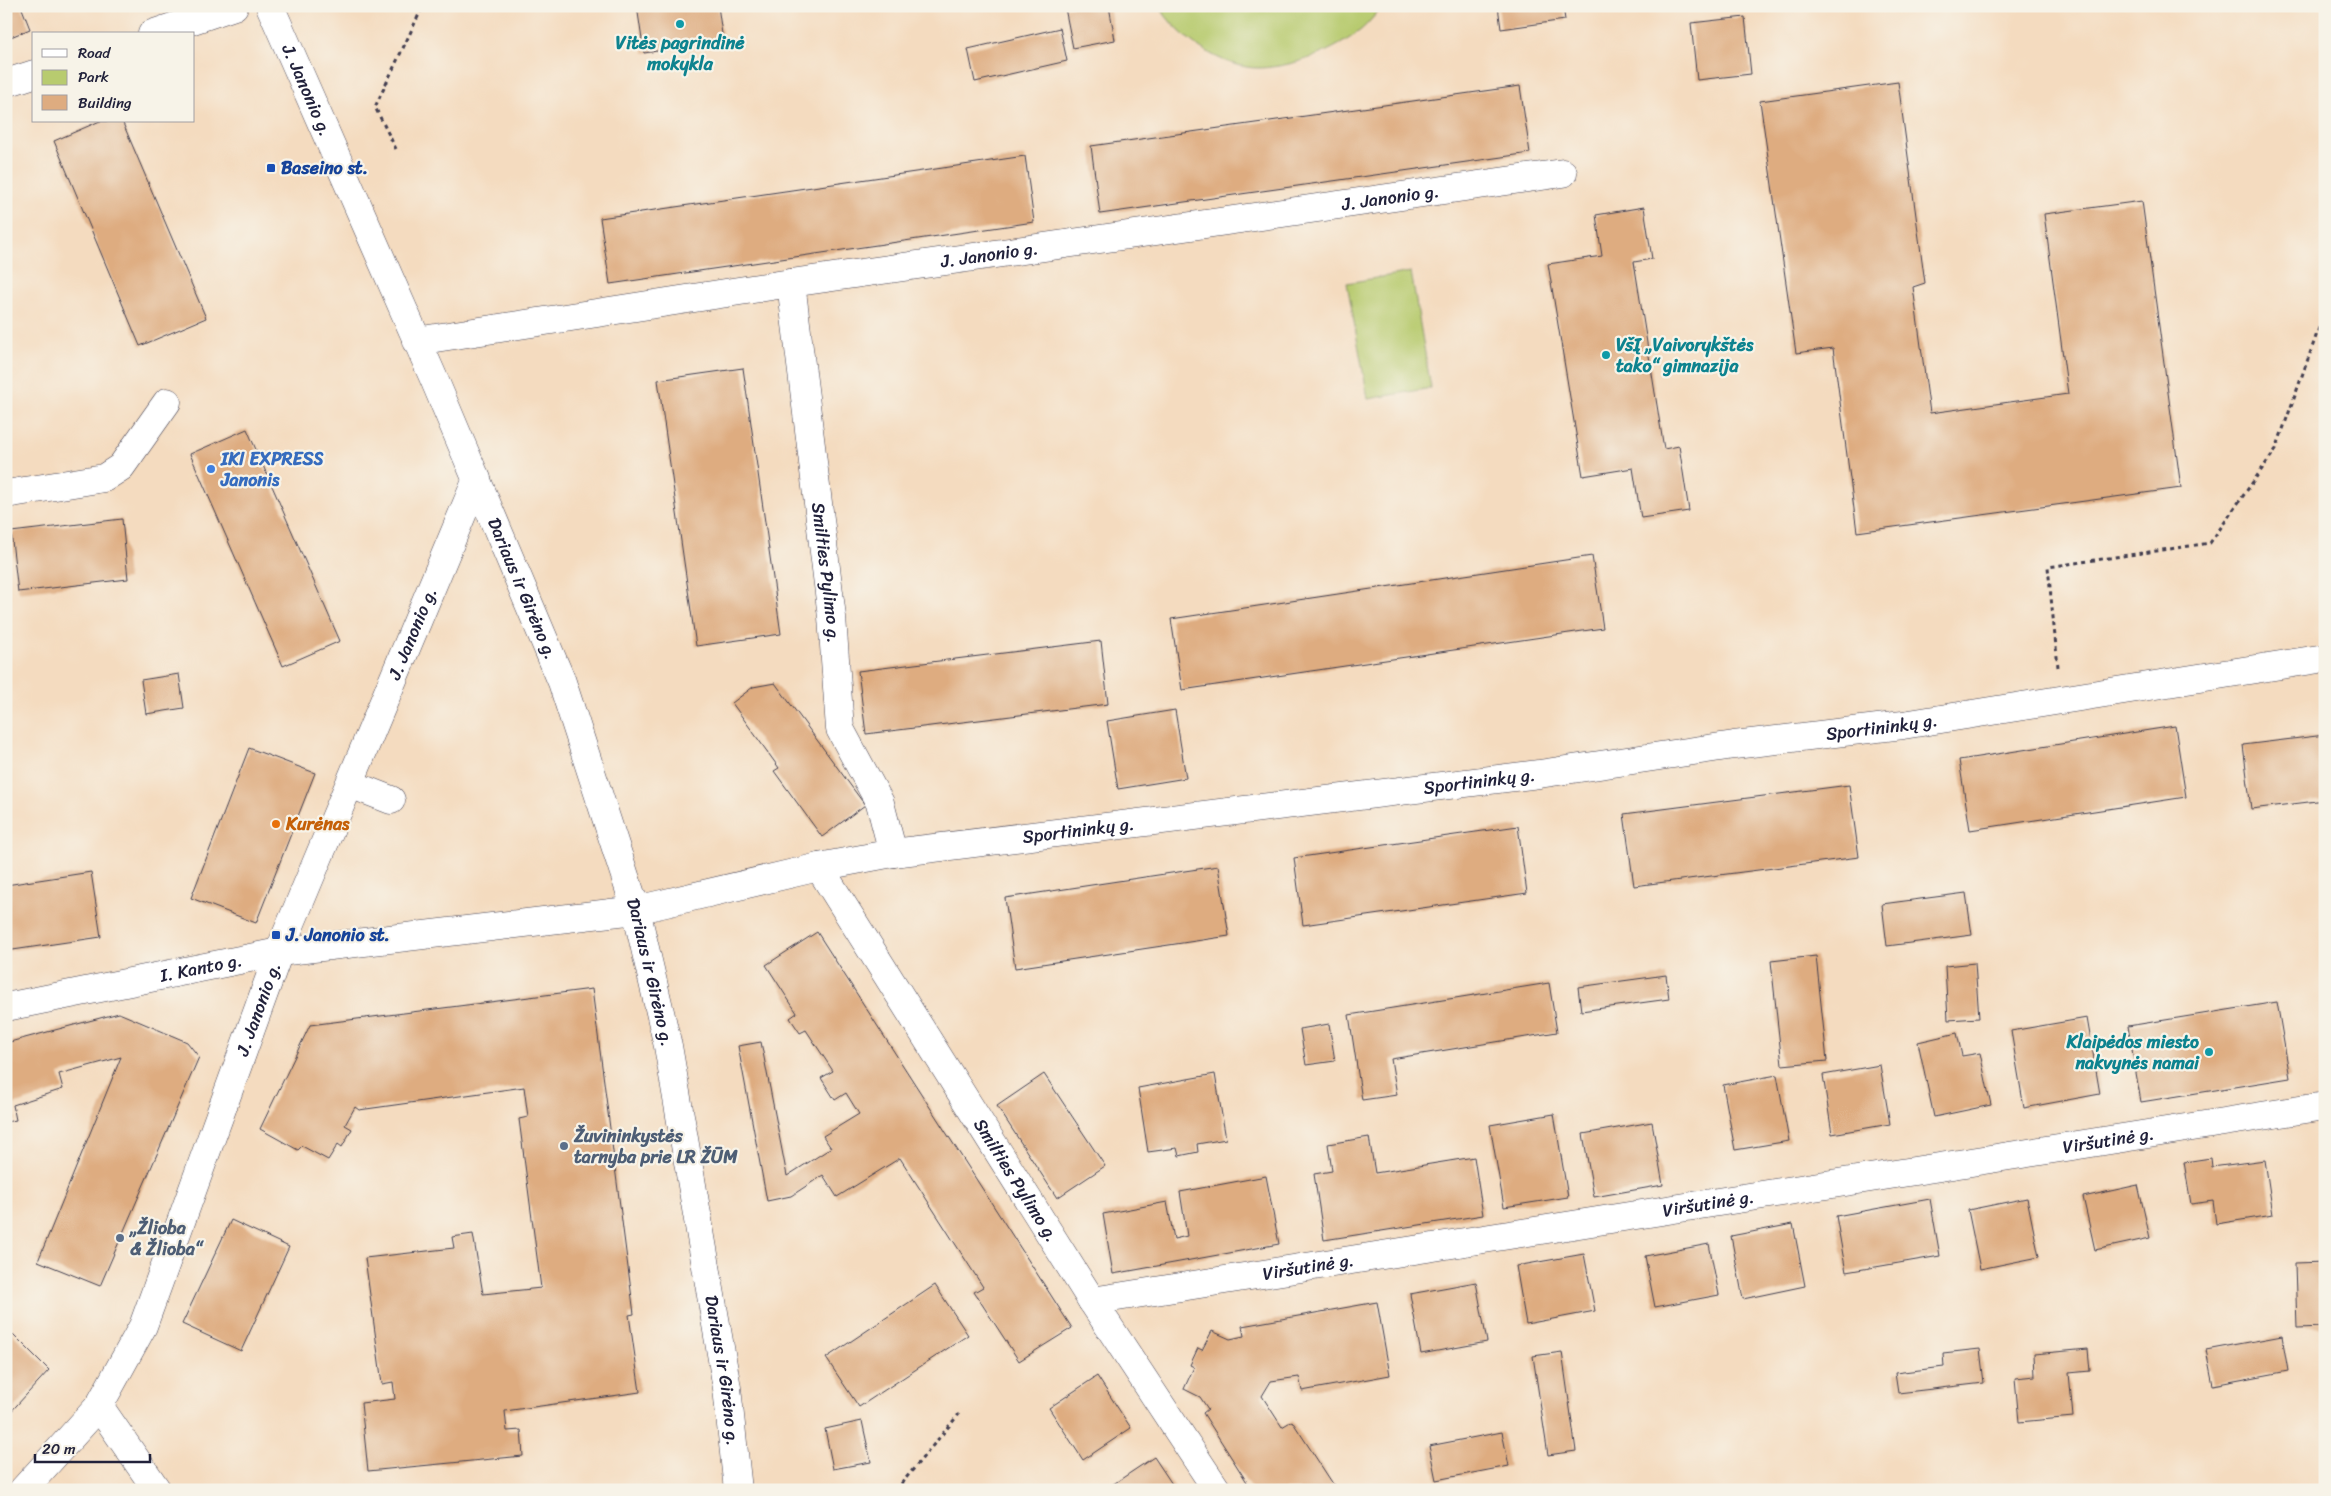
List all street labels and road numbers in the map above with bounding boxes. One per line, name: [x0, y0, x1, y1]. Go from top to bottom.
street label: J. Janonio g.: [272, 38, 341, 142]
street label: J. Janonio g.: [1339, 175, 1441, 220]
street label: J. Janonio g.: [938, 232, 1040, 278]
street label: Smilties Pylimo g.: [802, 501, 850, 644]
street label: Dariaus ir Girėno g.: [478, 512, 567, 665]
street label: J. Janonio g.: [378, 582, 446, 686]
street label: Sportininkų g.: [1824, 704, 1940, 750]
street label: Sportininkų g.: [1422, 759, 1537, 804]
street label: Sportininkų g.: [1021, 808, 1136, 853]
street label: Dariaus ir Girėno g.: [617, 894, 684, 1050]
street label: I. Kanto g.: [156, 944, 245, 992]
street label: J. Janonio g.: [226, 957, 290, 1061]
street label: Smilties Pylimo g.: [965, 1112, 1067, 1249]
street label: Viršutinė g.: [2060, 1117, 2156, 1163]
street label: Viršutinė g.: [1660, 1181, 1756, 1227]
street label: Viršutinė g.: [1260, 1244, 1356, 1290]
street label: Dariaus ir Girėno g.: [695, 1293, 749, 1447]

